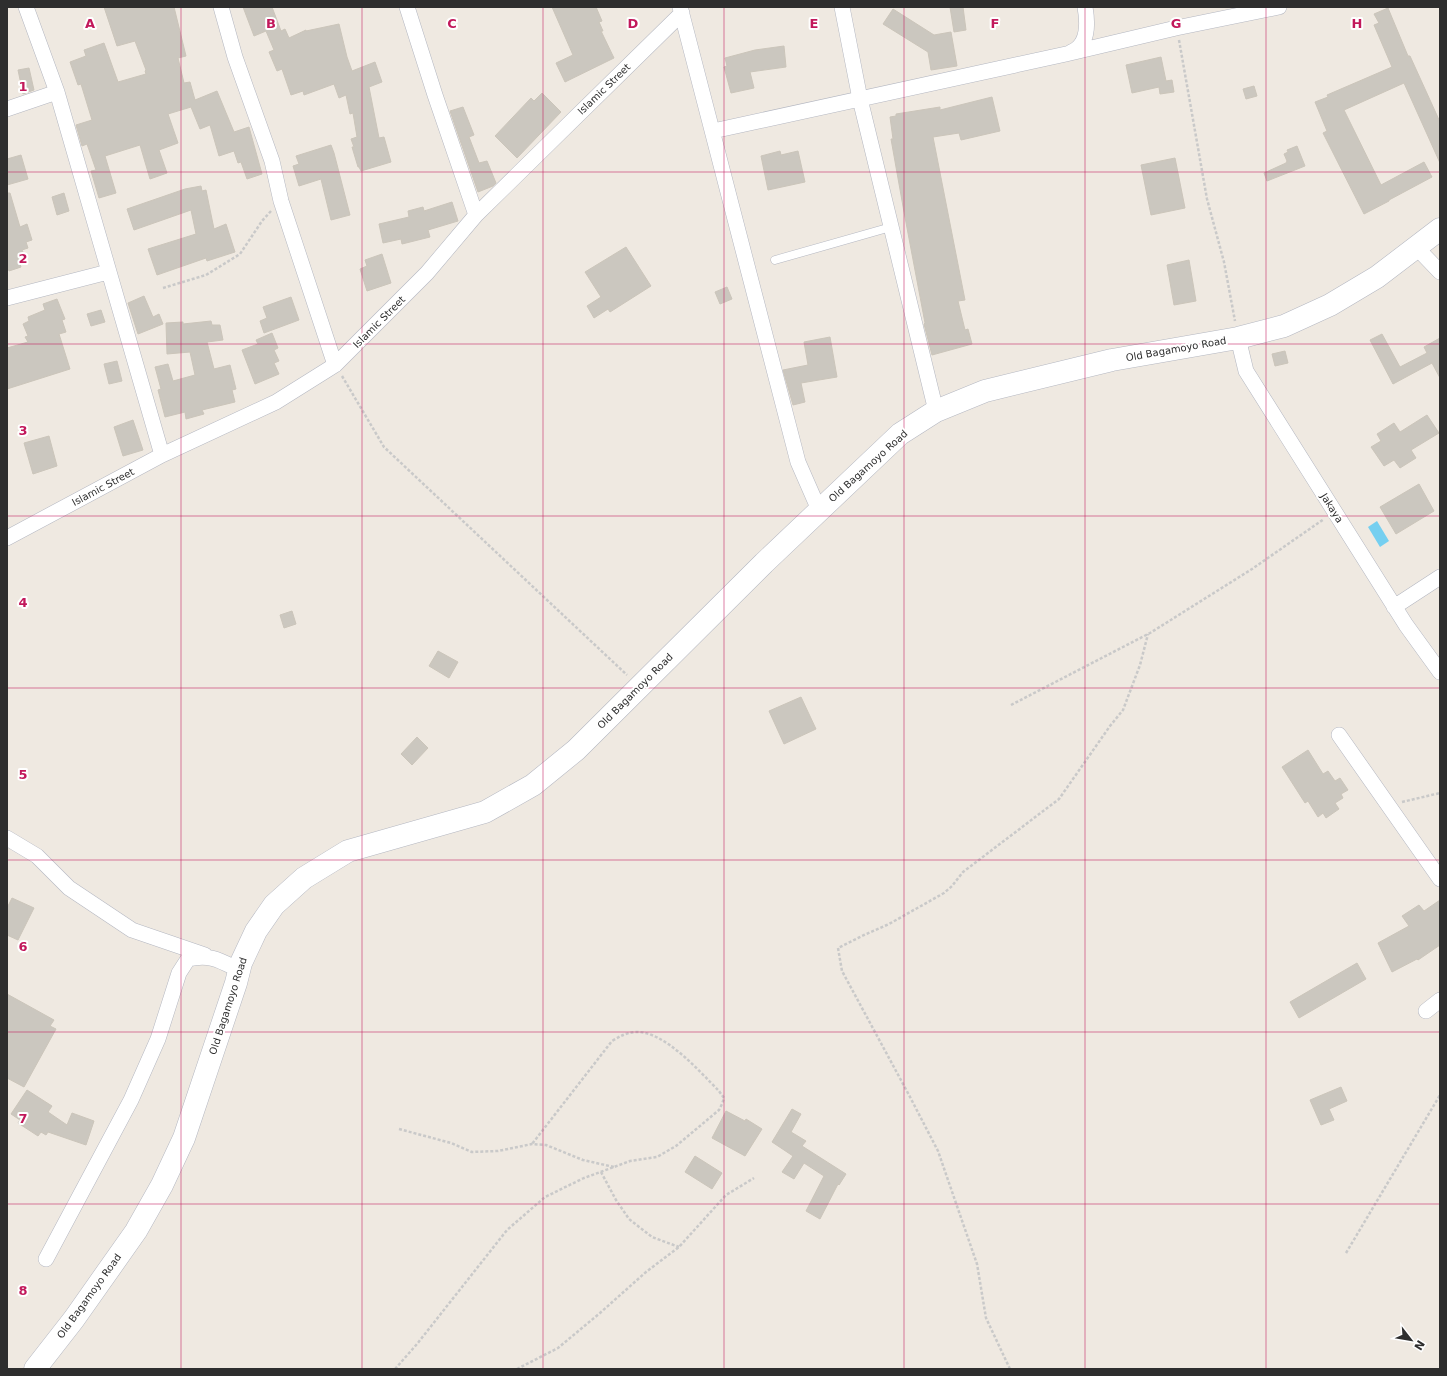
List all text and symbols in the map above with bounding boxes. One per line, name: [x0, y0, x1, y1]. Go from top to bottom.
text: A: [85, 16, 95, 31]
text: B: [266, 16, 276, 31]
text: C: [447, 16, 457, 31]
text: D: [628, 16, 639, 31]
text: E: [810, 16, 818, 31]
text: F: [991, 16, 999, 31]
text: G: [1171, 16, 1181, 31]
text: H: [1352, 16, 1362, 31]
street label: Islamic Street: [575, 61, 633, 117]
text: 1: [18, 79, 28, 94]
text: 2: [18, 251, 28, 266]
street label: Islamic Street: [351, 294, 407, 350]
street label: Old Bagamoyo Road: [1125, 335, 1227, 363]
text: 3: [18, 423, 28, 438]
street label: Old Bagamoyo Road: [826, 428, 910, 504]
street label: Islamic Street: [70, 466, 136, 508]
street label: Jakaya: [1318, 490, 1345, 525]
text: 4: [18, 595, 28, 610]
street label: Old Bagamoyo Road: [595, 651, 675, 731]
text: 5: [18, 767, 28, 782]
text: 6: [18, 939, 28, 954]
street label: Old Bagamoyo Road: [207, 956, 249, 1056]
text: 7: [18, 1111, 28, 1126]
street label: Old Bagamoyo Road: [55, 1252, 123, 1340]
text: 8: [18, 1283, 28, 1298]
north arrow: [1391, 1320, 1431, 1360]
text: N: [1411, 1338, 1427, 1352]

